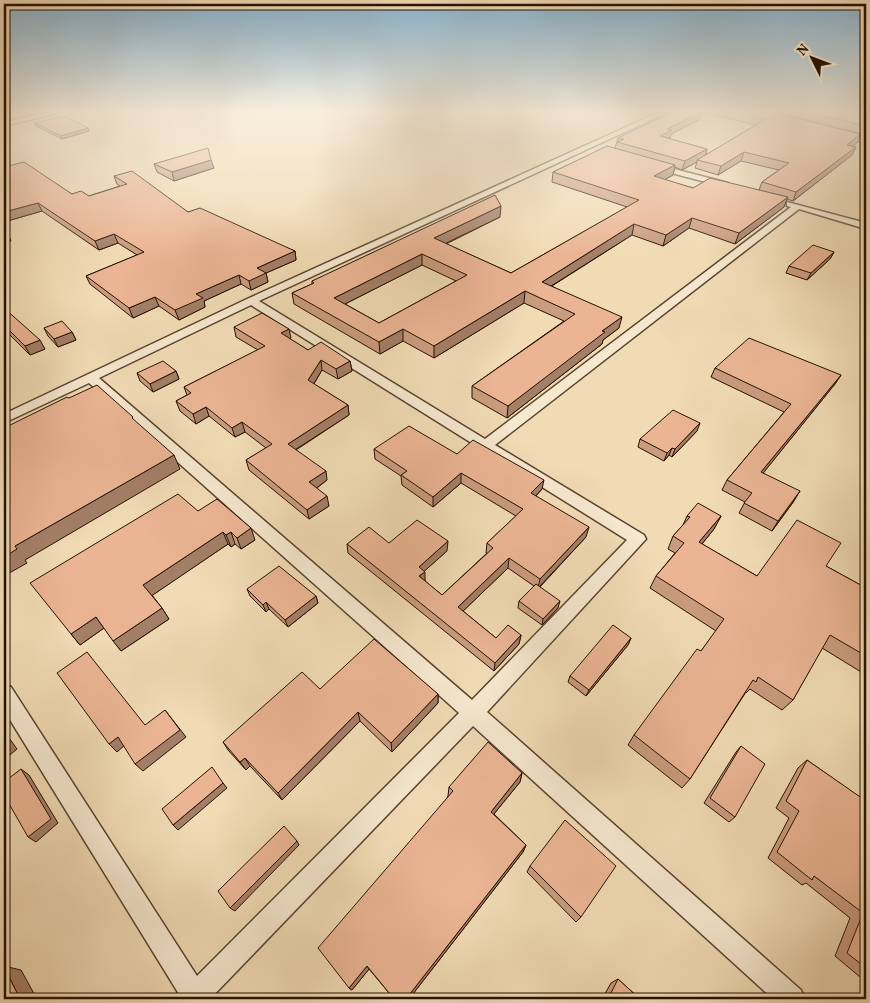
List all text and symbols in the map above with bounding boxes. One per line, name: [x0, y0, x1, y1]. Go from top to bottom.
north arrow: [788, 32, 838, 82]
text: N: [793, 40, 814, 60]

